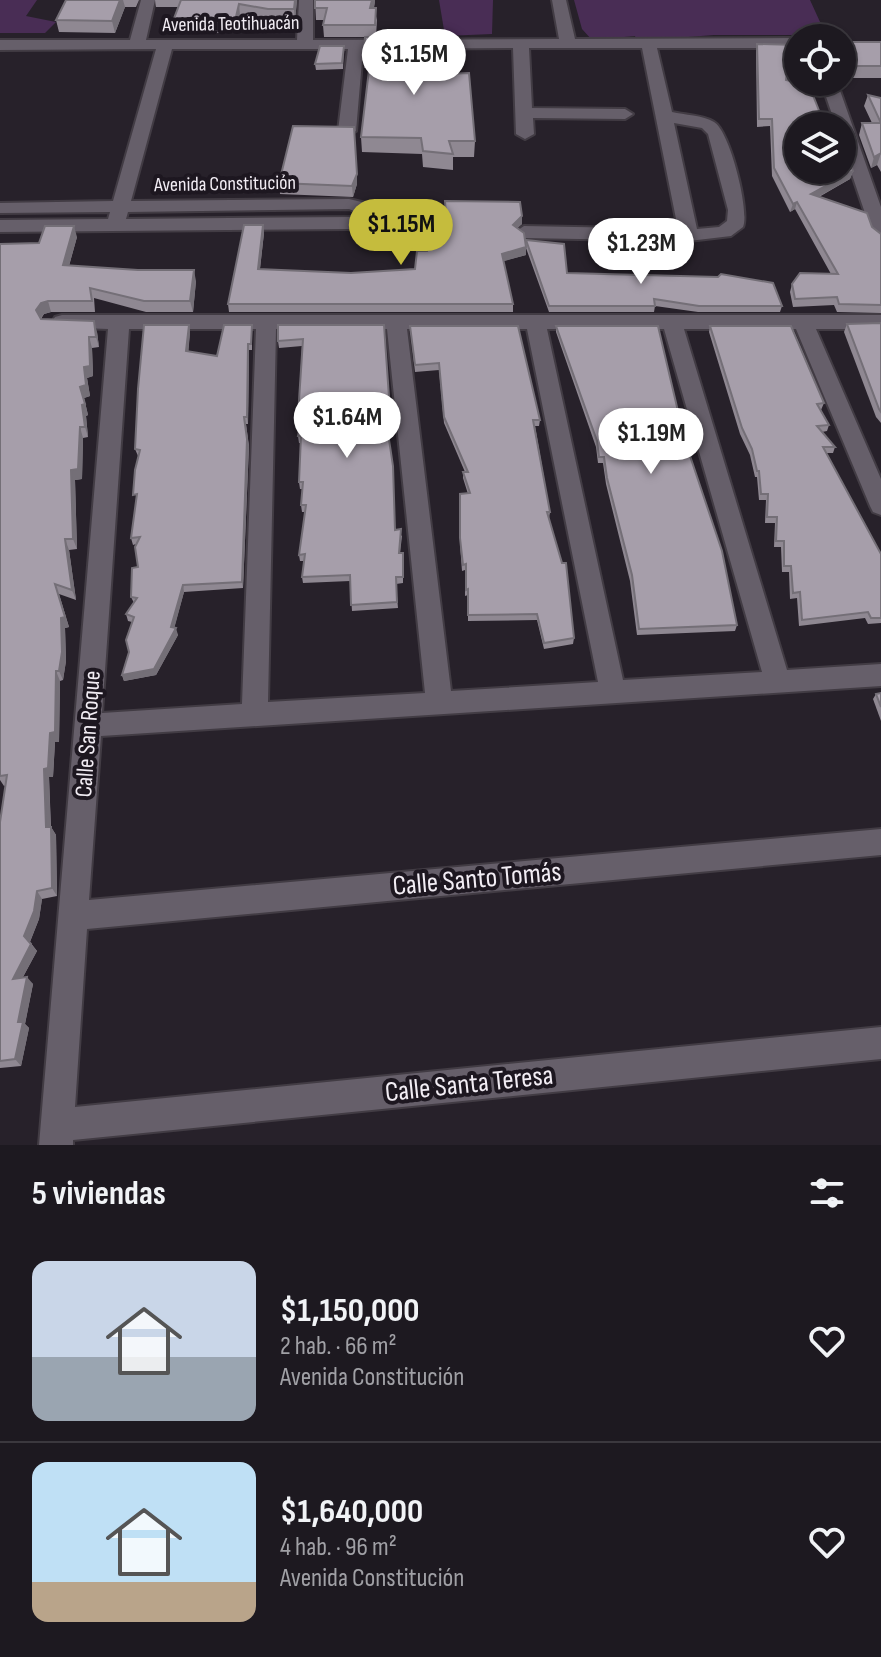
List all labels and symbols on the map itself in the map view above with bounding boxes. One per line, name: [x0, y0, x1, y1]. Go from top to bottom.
street label: Avenida Teotihuacán: [161, 11, 300, 37]
pin: $1.15M: [349, 29, 479, 97]
street label: Avenida Constitución: [153, 171, 296, 197]
pin: $1.15M: [336, 199, 466, 267]
pin: $1.23M: [576, 218, 706, 286]
pin: $1.64M: [282, 392, 412, 460]
pin: $1.19M: [586, 408, 716, 476]
street label: Calle San Roque: [69, 670, 107, 798]
street label: Calle Santo Tomás: [391, 855, 563, 903]
street label: Calle Santa Teresa: [383, 1059, 555, 1109]

